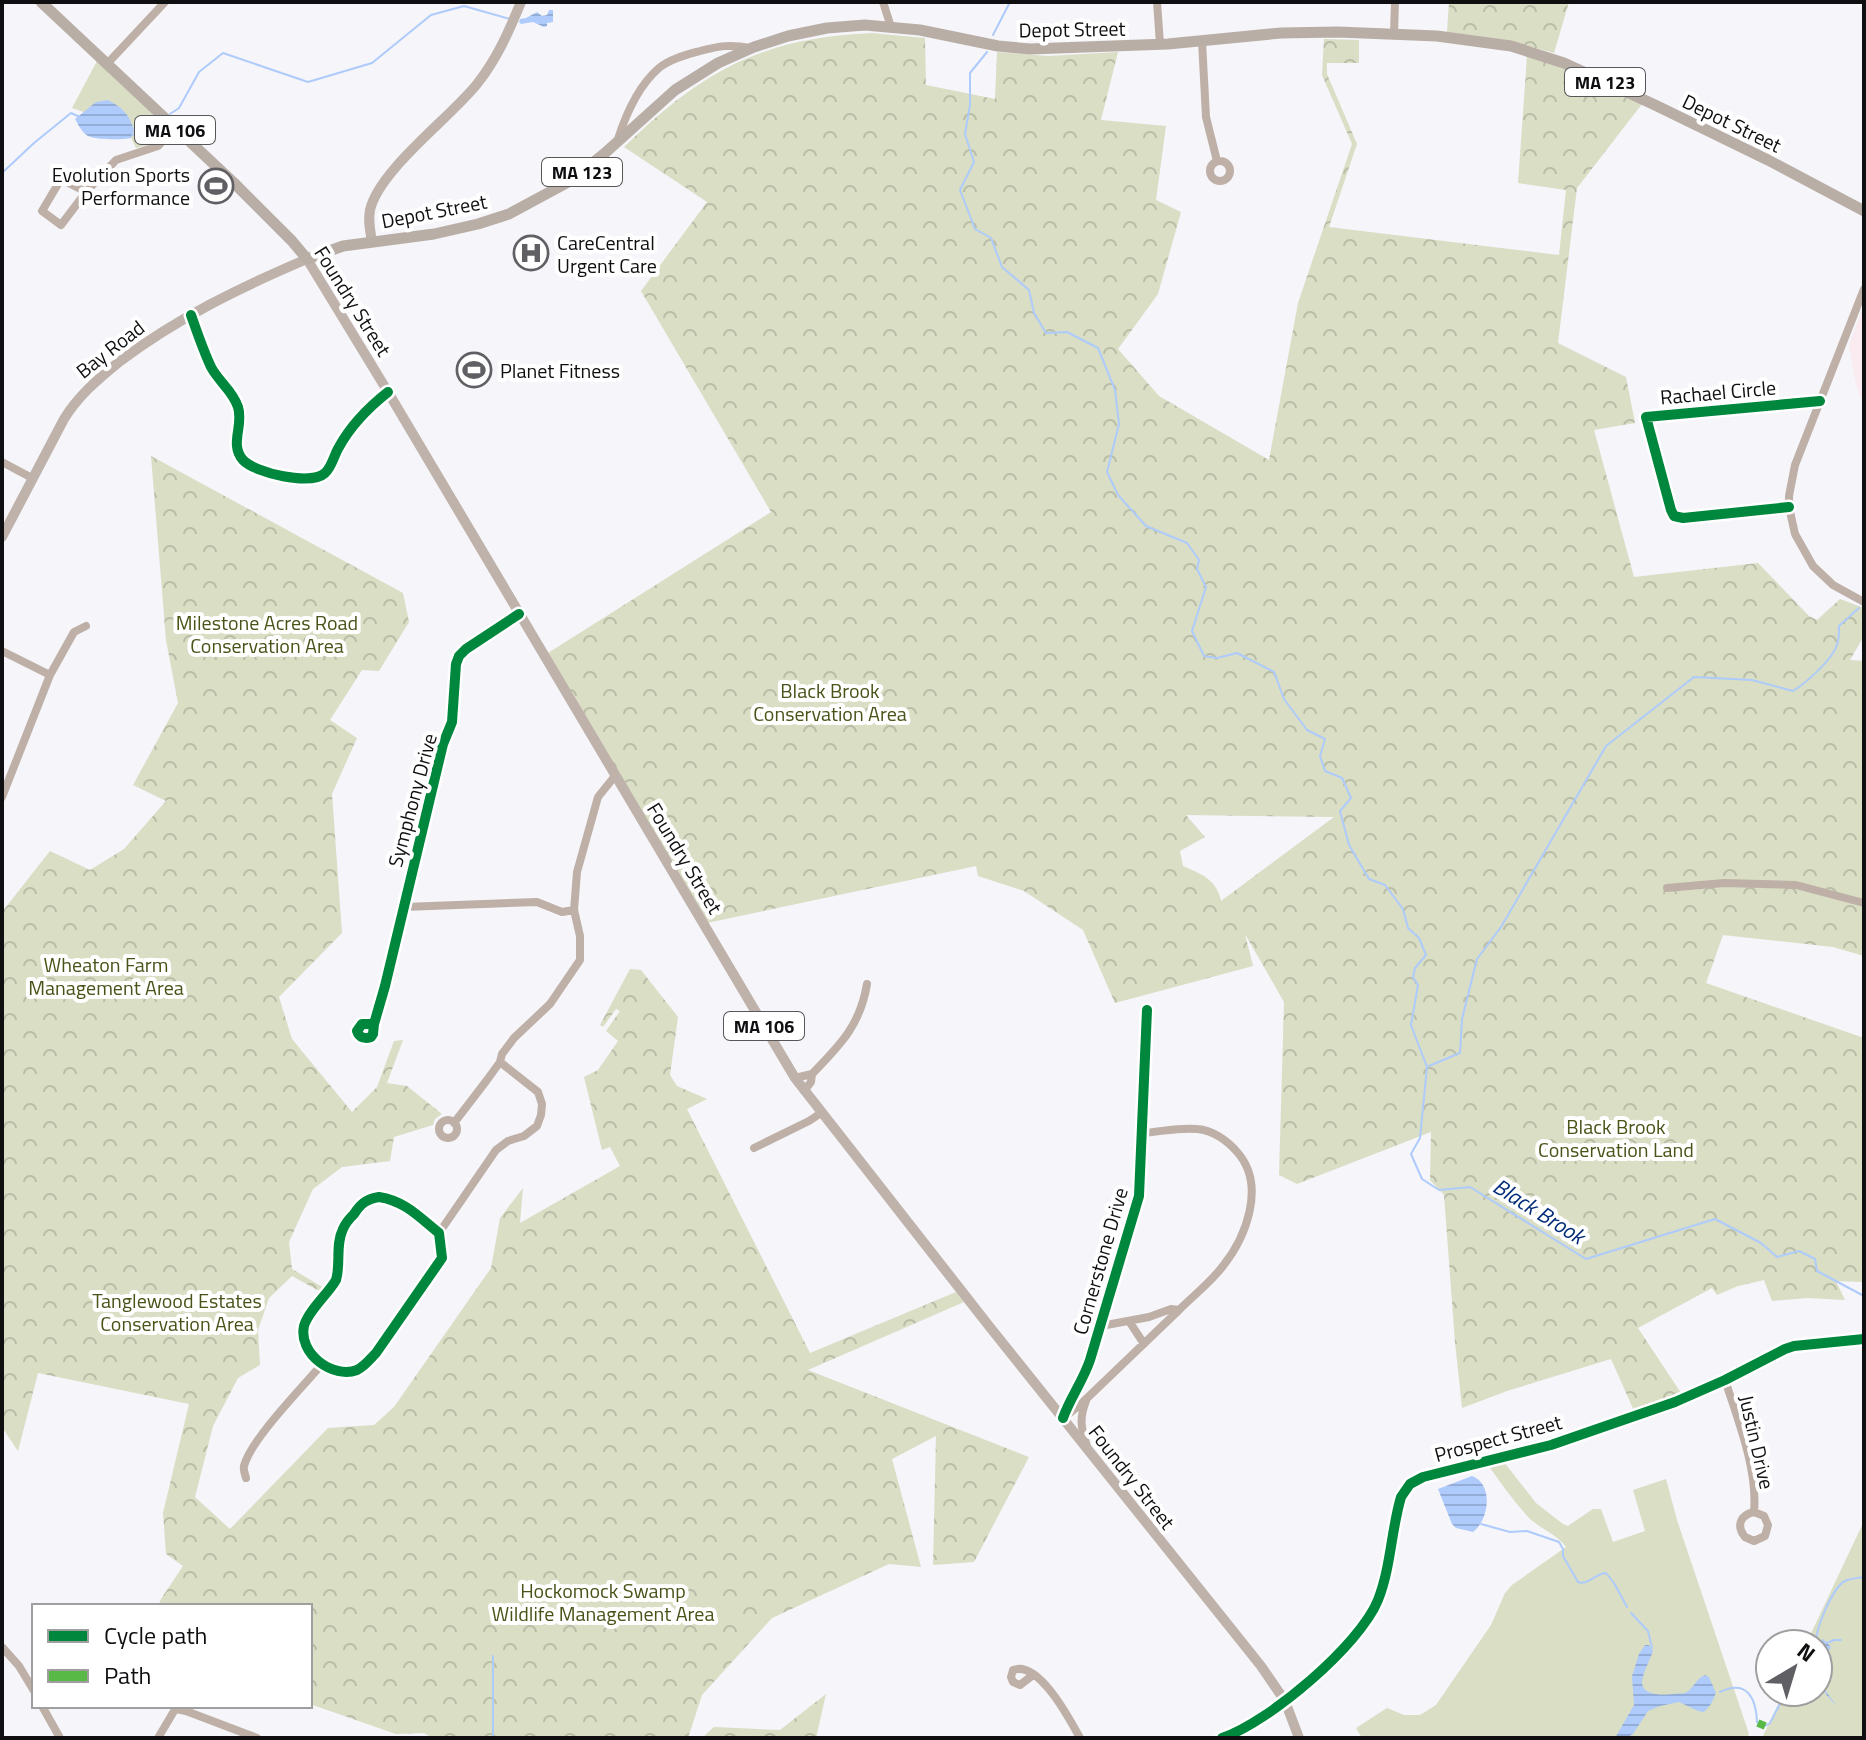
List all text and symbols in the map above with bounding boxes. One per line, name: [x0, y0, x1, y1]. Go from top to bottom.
street label: Depot Street: [1018, 13, 1126, 45]
road number: MA 123: [1565, 68, 1645, 96]
street label: Depot Street: [1677, 86, 1787, 160]
road number: MA 106: [135, 116, 215, 144]
road number: MA 123: [542, 158, 622, 186]
place label: Evolution Sports Performance: [52, 159, 190, 213]
sports icon: Evolution Sports Performance: [197, 167, 235, 205]
street label: Depot Street: [379, 186, 489, 236]
place label: CareCentral Urgent Care: [557, 227, 657, 281]
hospital icon: CareCentral Urgent Care: [512, 234, 550, 272]
street label: Foundry Street: [307, 240, 399, 362]
street label: Bay Road: [69, 312, 151, 386]
sports icon: Planet Fitness: [455, 351, 493, 389]
place label: Planet Fitness: [500, 355, 620, 386]
street label: Rachael Circle: [1659, 371, 1777, 413]
park label: Milestone Acres Road Conservation Area: [176, 607, 358, 661]
park label: Black Brook Conservation Area: [753, 675, 907, 729]
street label: Symphony Drive: [379, 730, 445, 870]
street label: Foundry Street: [639, 796, 731, 920]
park label: Wheaton Farm Management Area: [28, 949, 184, 1003]
road number: MA 106: [724, 1012, 804, 1040]
park label: Black Brook Conservation Land: [1538, 1111, 1694, 1165]
water label: Black Brook: [1486, 1169, 1593, 1254]
street label: Cornerstone Drive: [1064, 1184, 1136, 1338]
park label: Tanglewood Estates Conservation Area: [92, 1285, 262, 1339]
street label: Justin Drive: [1731, 1392, 1783, 1492]
street label: Prospect Street: [1431, 1406, 1565, 1470]
street label: Foundry Street: [1081, 1418, 1183, 1536]
park label: Hockomock Swamp Wildlife Management Area: [492, 1575, 714, 1629]
legend: [32, 1604, 312, 1708]
text: Cycle path: [104, 1617, 207, 1653]
north arrow: [1754, 1628, 1834, 1708]
text: N: [1790, 1634, 1823, 1670]
text: Path: [104, 1657, 151, 1693]

